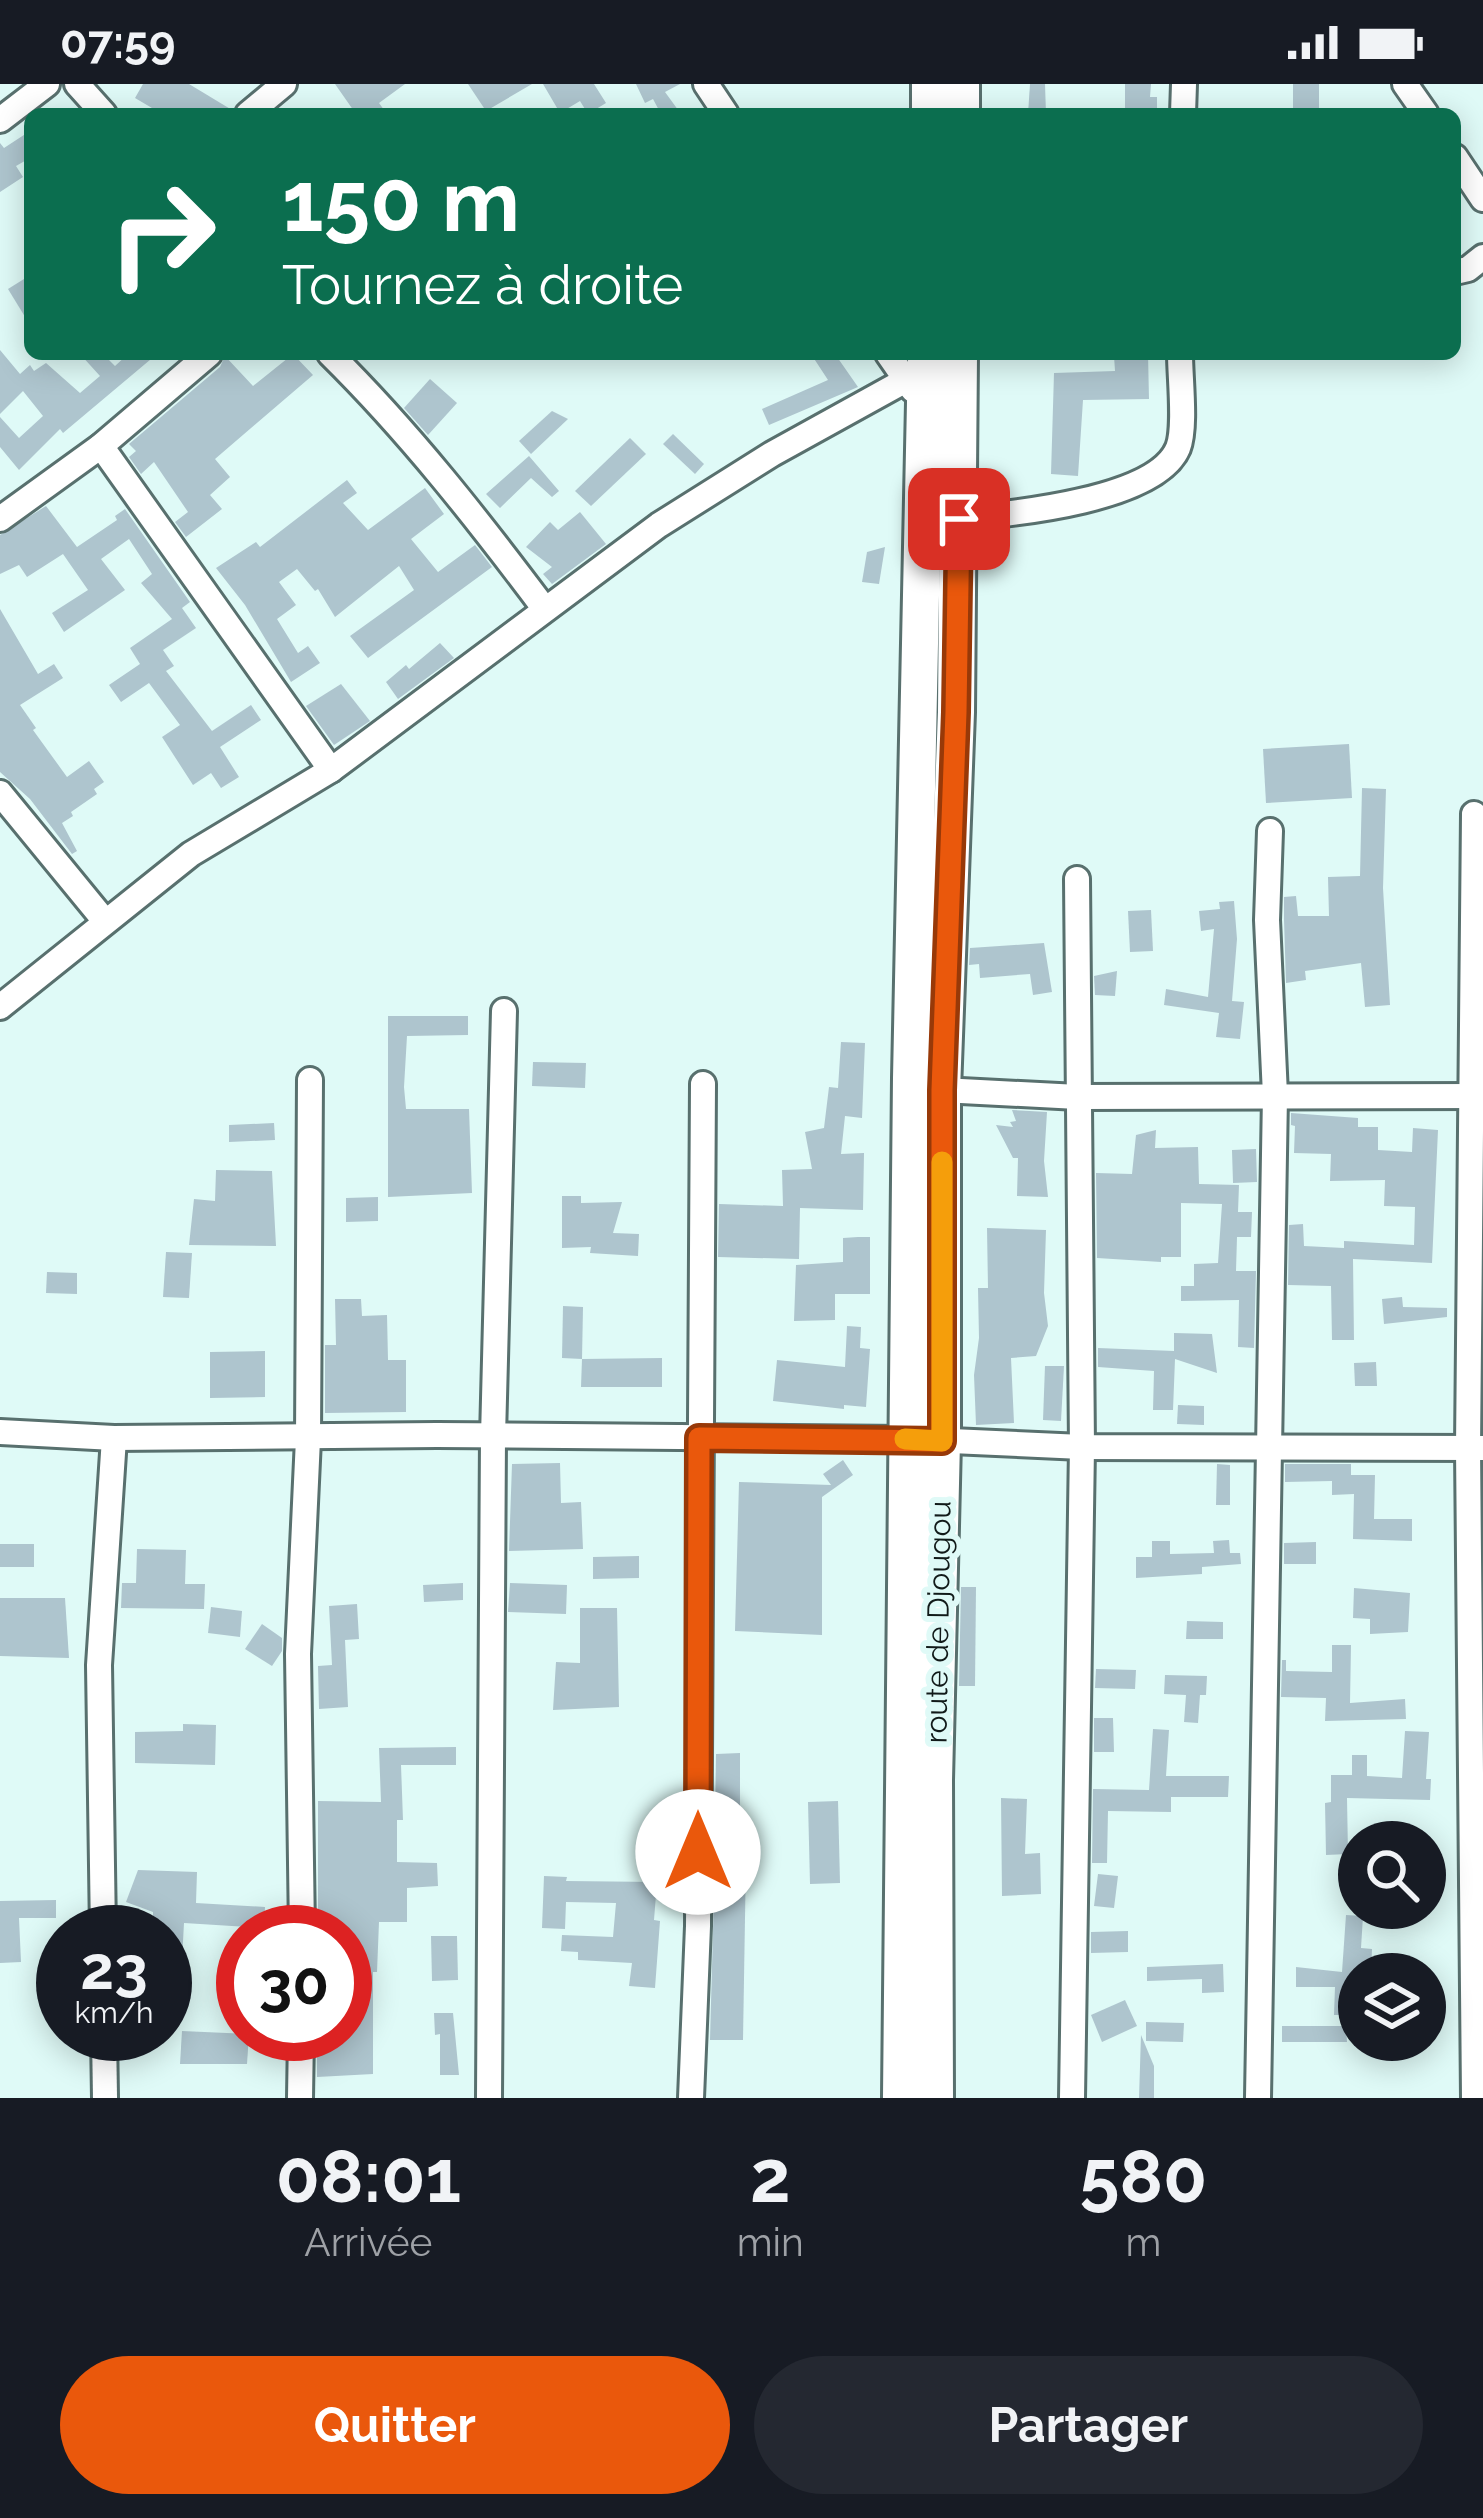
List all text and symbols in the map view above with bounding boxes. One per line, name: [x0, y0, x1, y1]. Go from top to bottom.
text: 07:59: [60, 16, 175, 69]
text: 150 m: [282, 152, 520, 251]
icon: right: [84, 156, 240, 312]
text: Tournez à droite: [282, 253, 683, 317]
pin: [908, 468, 1010, 570]
icon: arrive: [926, 486, 992, 552]
street label: route de Djougou: [918, 1500, 958, 1744]
position arrow: [635, 1789, 761, 1915]
map controls: [1338, 1821, 1446, 2061]
button: search: [1338, 1821, 1446, 1929]
speed limit sign: 30: [216, 1905, 372, 2061]
text: 23: [80, 1933, 148, 2003]
button: layers: [1338, 1953, 1446, 2061]
text: km/h: [74, 1995, 154, 2030]
text: 08:01: [276, 2134, 461, 2219]
text: 2: [750, 2134, 791, 2219]
text: 580: [1080, 2134, 1207, 2219]
text: Arrivée: [304, 2219, 432, 2265]
text: min: [737, 2219, 804, 2265]
text: m: [1125, 2219, 1161, 2265]
button: Quitter: [60, 2356, 730, 2494]
button: Partager: [754, 2356, 1423, 2494]

